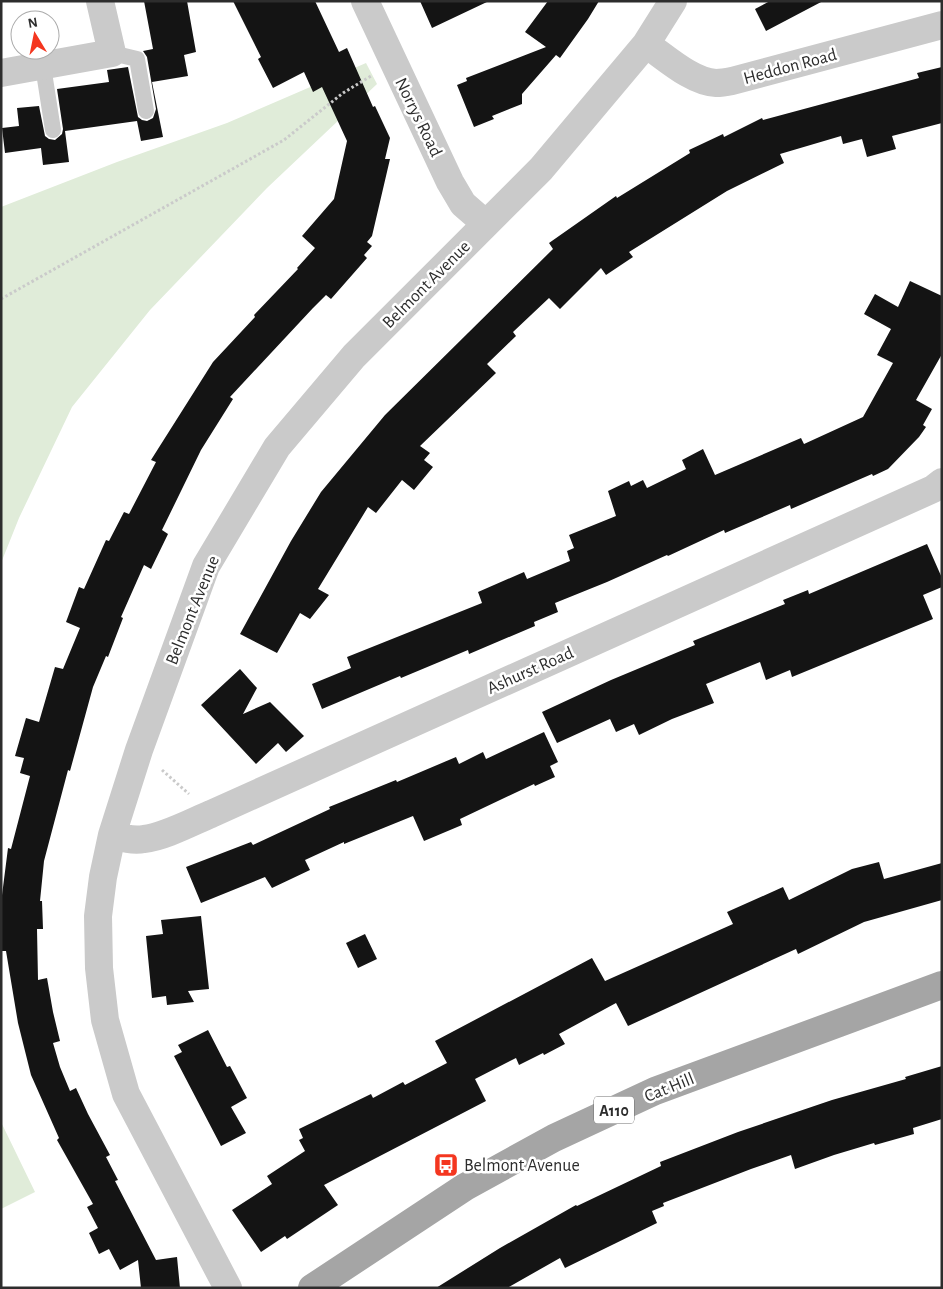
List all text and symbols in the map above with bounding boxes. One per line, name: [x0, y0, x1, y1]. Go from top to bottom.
north arrow: [10, 10, 60, 60]
text: N: [27, 15, 39, 31]
street label: Heddon Road: [742, 46, 839, 88]
street label: Norrys Road: [391, 75, 445, 160]
street label: Belmont Avenue: [379, 237, 474, 332]
street label: Belmont Avenue: [163, 553, 223, 667]
street label: Ashurst Road: [485, 644, 576, 698]
street label: Cat Hill: [642, 1070, 697, 1106]
road number: A110: [594, 1096, 634, 1124]
bus stop icon: Belmont Avenue: [433, 1152, 459, 1178]
place label: Belmont Avenue: [464, 1157, 580, 1175]

